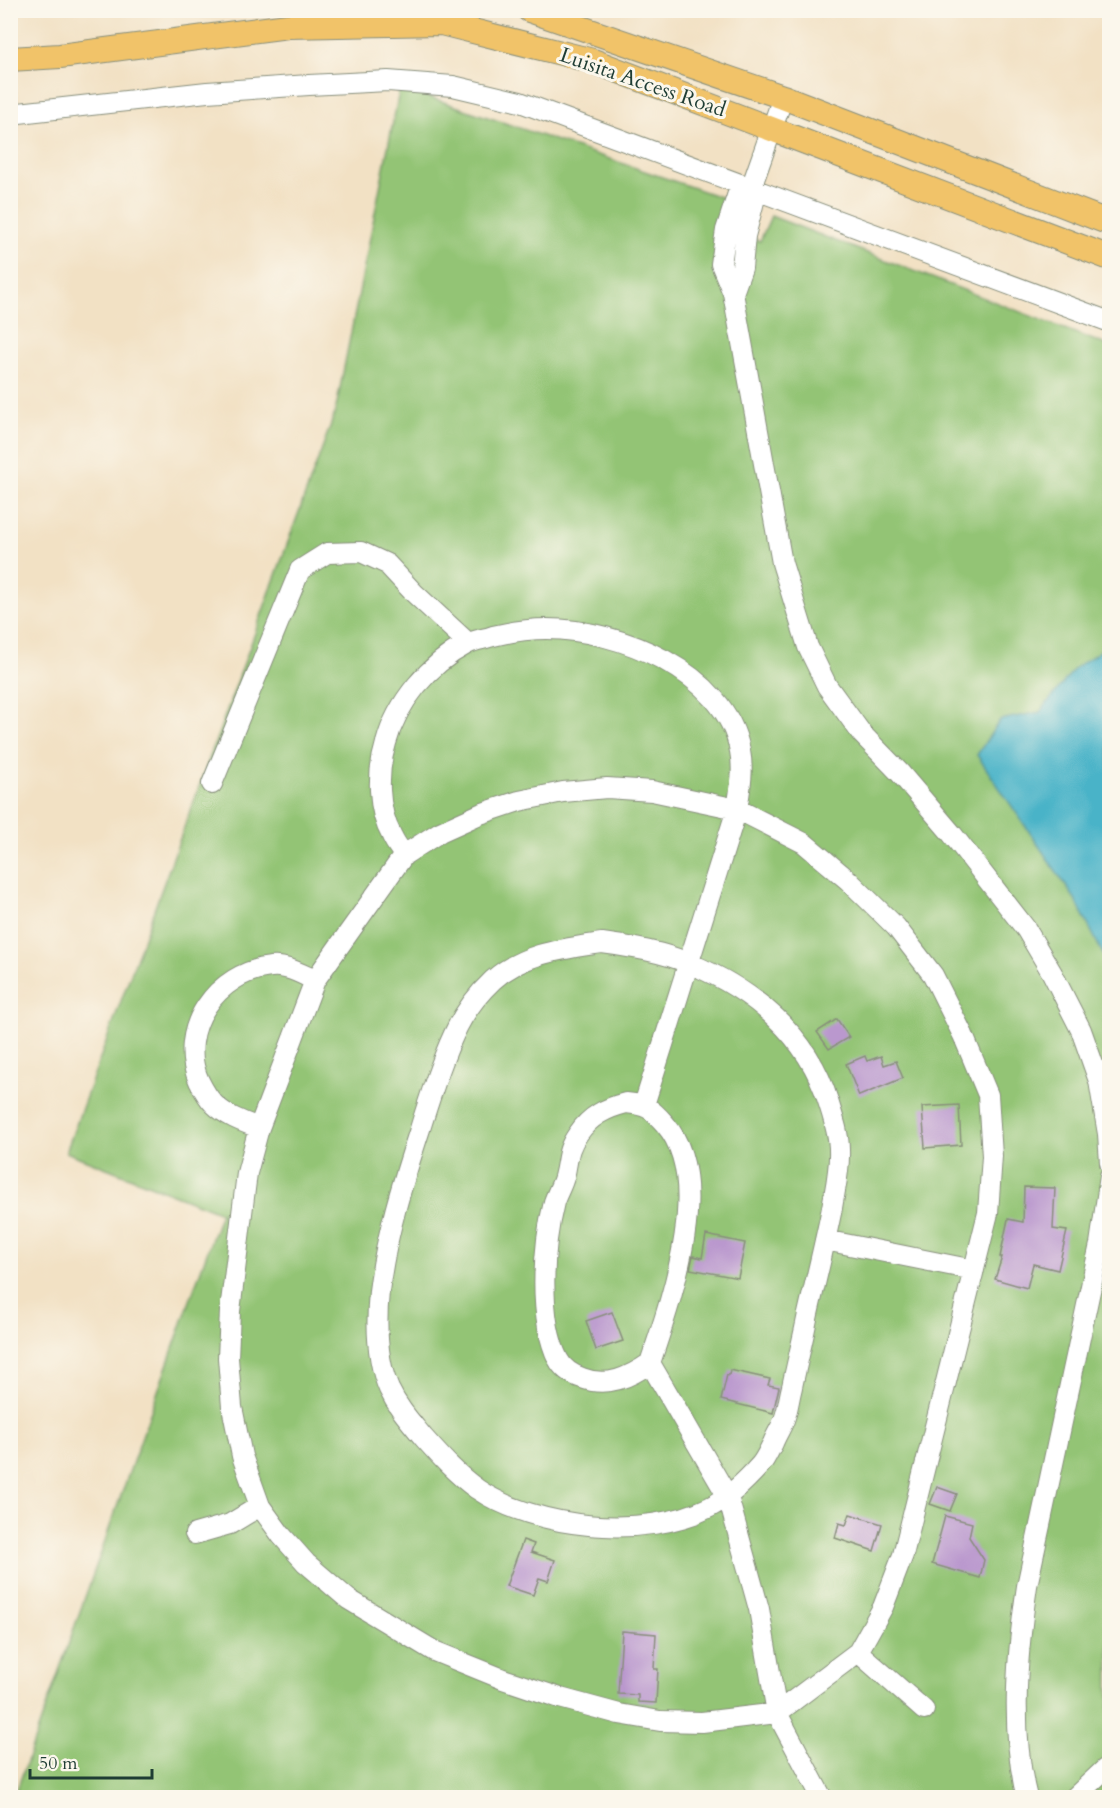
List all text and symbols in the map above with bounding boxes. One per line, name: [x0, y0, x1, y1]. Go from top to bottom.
street label: Luisita Access Road: [556, 40, 730, 124]
scale bar: [30, 1742, 152, 1780]
text: 50 m: [39, 1751, 78, 1776]

